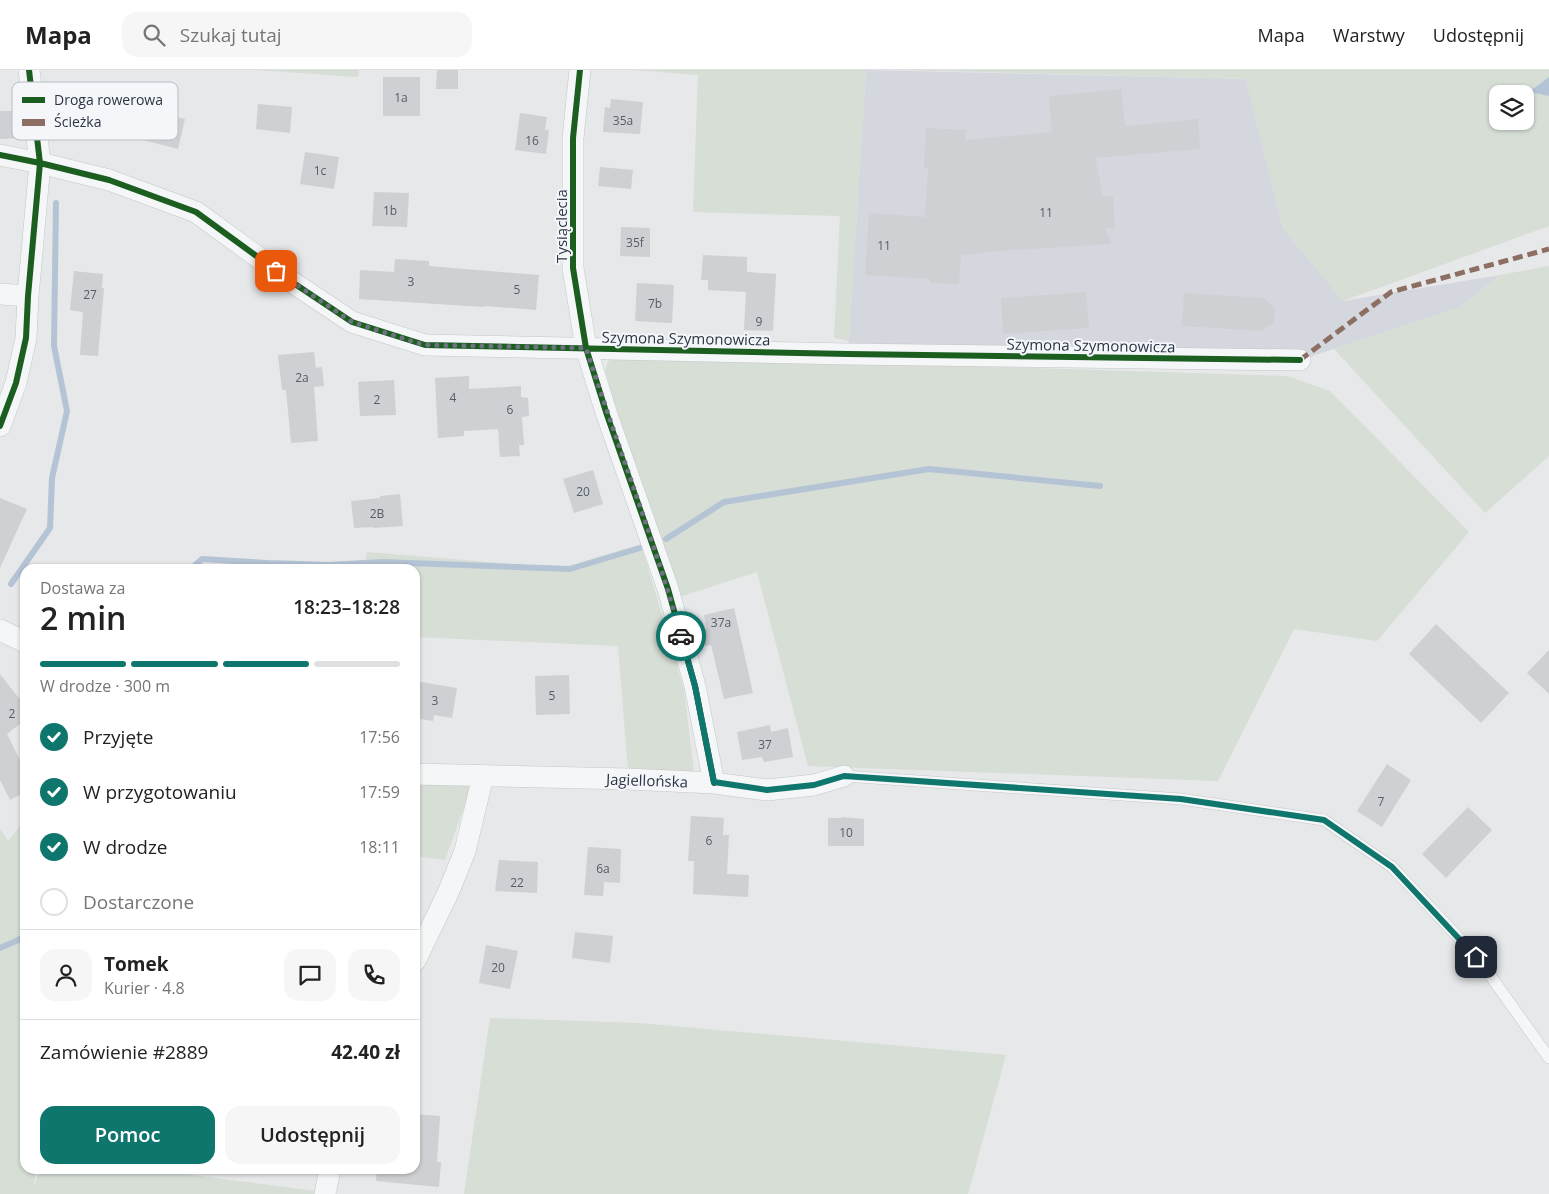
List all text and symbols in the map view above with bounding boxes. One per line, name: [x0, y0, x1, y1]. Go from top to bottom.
search box: [122, 12, 472, 57]
text: Mapa: [25, 18, 92, 51]
icon: search: [140, 21, 168, 49]
text: Szukaj tutaj: [180, 22, 282, 48]
text: Mapa: [1258, 23, 1305, 47]
text: Warstwy: [1333, 23, 1405, 47]
text: Udostępnij: [1433, 23, 1524, 47]
legend: [12, 82, 178, 140]
map controls: [1489, 85, 1534, 130]
button: layers: [1489, 85, 1534, 130]
house number: 1a: [394, 89, 408, 106]
text: Droga rowerowa: [54, 90, 163, 109]
text: Ścieżka: [54, 112, 101, 131]
house number: 35a: [613, 112, 633, 129]
house number: 16: [525, 132, 539, 149]
house number: 1c: [314, 162, 327, 179]
street label: Tysiąclecia: [551, 189, 571, 263]
house number: 1b: [383, 202, 397, 219]
house number: 11: [1039, 204, 1053, 221]
house number: 35f: [626, 234, 645, 251]
house number: 11: [877, 237, 891, 254]
pin: [255, 250, 297, 292]
icon: bag: [262, 257, 290, 285]
house number: 3: [408, 273, 415, 290]
house number: 5: [514, 281, 521, 298]
house number: 27: [83, 286, 97, 303]
house number: 7b: [648, 295, 662, 312]
house number: 9: [756, 313, 763, 330]
street label: Szymona Szymonowicza: [601, 327, 771, 349]
street label: Szymona Szymonowicza: [1006, 334, 1176, 356]
house number: 2a: [295, 369, 309, 386]
house number: 4: [450, 389, 457, 406]
house number: 2: [374, 391, 381, 408]
house number: 6: [507, 401, 514, 418]
house number: 20: [576, 483, 590, 500]
house number: 2B: [370, 505, 385, 522]
text: Dostawa za: [40, 577, 125, 599]
text: 18:23–18:28: [293, 594, 400, 620]
text: 2 min: [40, 596, 126, 639]
courier: [656, 611, 706, 661]
house number: 37a: [711, 614, 731, 631]
icon: car: [667, 622, 695, 650]
text: W drodze · 300 m: [40, 675, 170, 697]
house number: 5: [549, 687, 556, 704]
house number: 3: [432, 692, 439, 709]
house number: 2: [9, 705, 16, 722]
icon: check: [40, 723, 68, 751]
text: Przyjęte: [83, 724, 154, 750]
text: 17:56: [359, 726, 400, 748]
house number: 37: [758, 736, 772, 753]
street label: Jagiellońska: [604, 769, 688, 791]
icon: check: [40, 778, 68, 806]
text: W przygotowaniu: [83, 779, 237, 805]
text: 17:59: [359, 781, 400, 803]
house number: 7: [1378, 793, 1385, 810]
house number: 10: [839, 824, 853, 841]
house number: 6: [706, 832, 713, 849]
icon: check: [40, 833, 68, 861]
text: W drodze: [83, 834, 168, 860]
text: 18:11: [359, 836, 400, 858]
house number: 6a: [596, 860, 610, 877]
house number: 22: [510, 874, 524, 891]
text: Dostarczone: [83, 889, 194, 915]
pin: [1455, 936, 1497, 978]
icon: home: [1462, 943, 1490, 971]
button: person: [40, 949, 92, 1001]
button: chat: [284, 949, 336, 1001]
button: phone: [348, 949, 400, 1001]
text: Tomek: [104, 951, 168, 977]
house number: 20: [491, 959, 505, 976]
text: Kurier · 4.8: [104, 977, 185, 999]
text: Zamówienie #2889: [40, 1039, 208, 1065]
text: 42.40 zł: [331, 1039, 400, 1065]
button: Pomoc: [40, 1106, 215, 1164]
button: Udostępnij: [225, 1106, 400, 1164]

